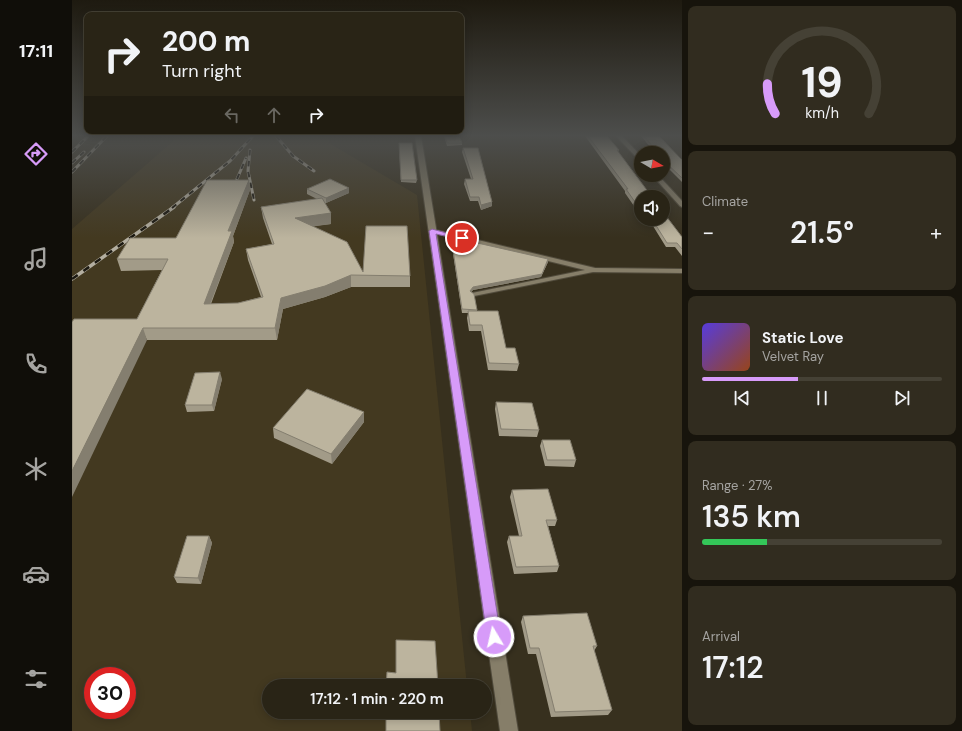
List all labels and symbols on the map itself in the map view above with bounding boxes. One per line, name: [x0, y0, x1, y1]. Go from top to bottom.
north arrow: [634, 146, 670, 182]
pin: [445, 221, 479, 255]
position arrow: [473, 616, 515, 658]
speed limit sign: 30: [84, 667, 136, 719]

